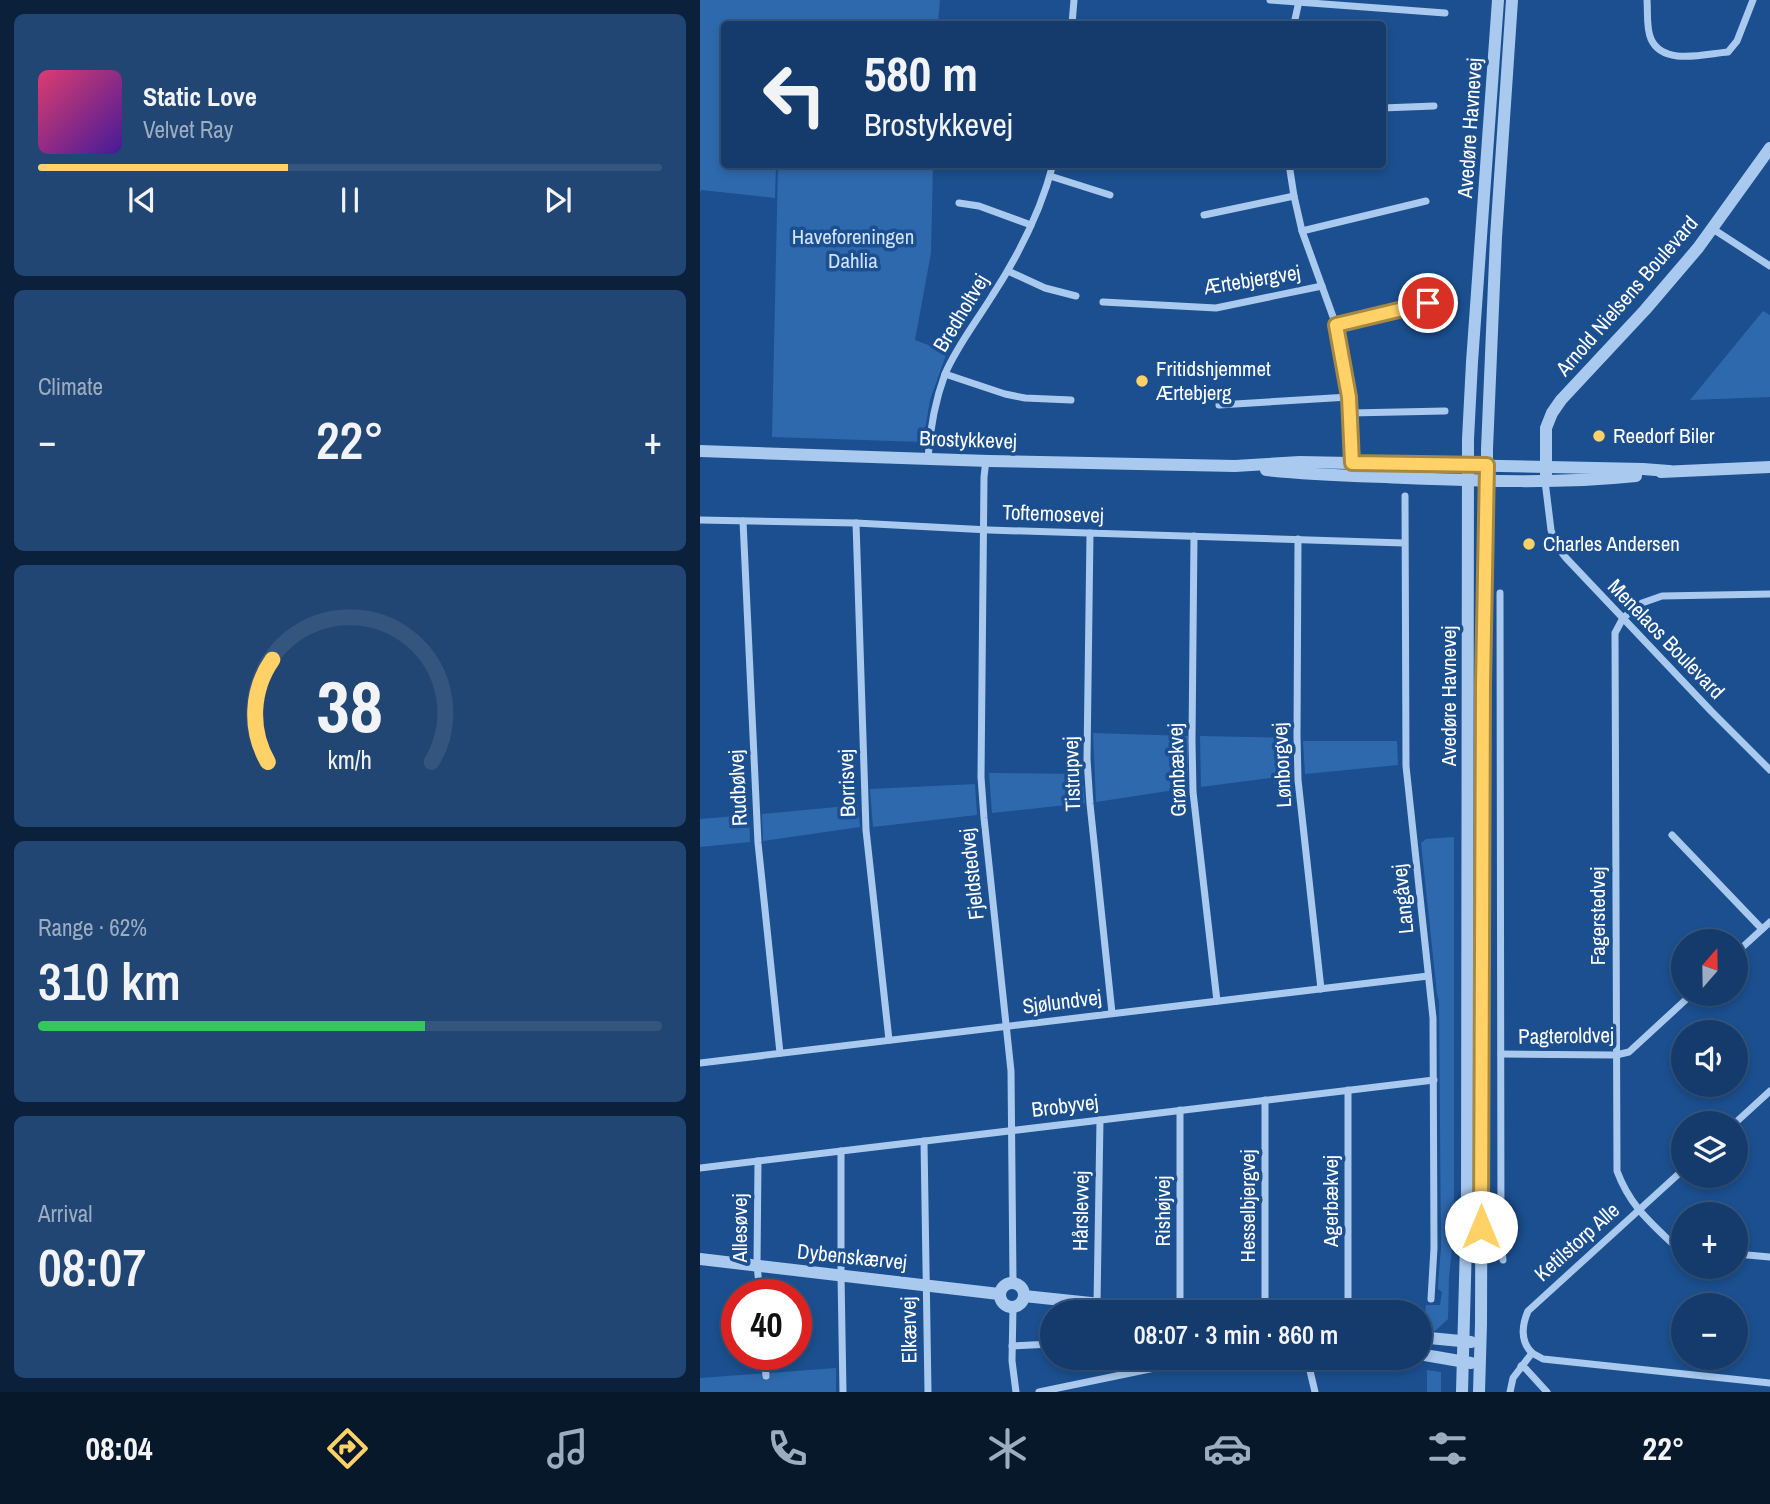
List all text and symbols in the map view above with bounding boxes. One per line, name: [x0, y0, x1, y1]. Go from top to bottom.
text: 580 m: [864, 40, 978, 106]
icon: left: [749, 49, 840, 140]
street label: Avedøre Havnevej: [1450, 57, 1489, 200]
text: Static Love: [143, 79, 257, 114]
text: Brostykkevej: [864, 103, 1013, 146]
text: Velvet Ray: [143, 114, 233, 145]
icon: previous: [123, 181, 161, 219]
icon: pause: [331, 181, 369, 219]
icon: next: [539, 181, 577, 219]
street label: Arnold Nielsens Boulevard: [1548, 209, 1704, 383]
park label: Haveforeningen Dahlia: [792, 222, 914, 275]
street label: Ærtebjergvej: [1200, 258, 1302, 302]
street label: Bredholtvej: [926, 268, 995, 357]
pin: [1398, 273, 1458, 333]
icon: arrive: [1409, 284, 1447, 322]
place label: Fritidshjemmet Ærtebjerg: [1155, 354, 1271, 407]
text: Climate: [38, 371, 103, 402]
marker: Fritidshjemmet Ærtebjerg: [1134, 373, 1150, 389]
text: 22°: [316, 405, 384, 475]
text: −: [38, 415, 56, 466]
text: +: [644, 415, 662, 466]
place label: Reedorf Biler: [1613, 421, 1715, 450]
street label: Brostykkevej: [919, 423, 1017, 456]
marker: Reedorf Biler: [1591, 428, 1607, 444]
street label: Toftemosevej: [1002, 497, 1104, 530]
place label: Charles Andersen: [1543, 529, 1680, 558]
marker: Charles Andersen: [1521, 536, 1537, 552]
street label: Menelaos Boulevard: [1601, 572, 1731, 705]
street label: Avedøre Havnevej: [1434, 626, 1463, 767]
text: 38: [317, 657, 383, 755]
street label: Lønborgvej: [1265, 722, 1298, 808]
street label: Grønbækvej: [1160, 723, 1193, 817]
street label: Tistrupvej: [1056, 736, 1087, 812]
text: km/h: [328, 743, 372, 777]
street label: Rudbølvej: [721, 749, 754, 827]
street label: Borrisvej: [831, 749, 862, 817]
street label: Fjeldstedvej: [952, 827, 991, 921]
street label: Langåvej: [1384, 863, 1421, 935]
street label: Fagerstedvej: [1583, 867, 1612, 965]
text: Range · 62%: [38, 912, 147, 943]
north arrow: [1671, 929, 1748, 1006]
map controls: [1671, 929, 1748, 1370]
text: 310 km: [38, 946, 181, 1016]
street label: Sjølundvej: [1021, 982, 1103, 1021]
street label: Pagteroldvej: [1518, 1020, 1614, 1051]
button: sound: [1671, 1020, 1748, 1097]
street label: Brobyvej: [1030, 1087, 1100, 1124]
button: layers: [1671, 1111, 1748, 1188]
street label: Hesselbjergvej: [1233, 1150, 1262, 1262]
street label: Agerbækvej: [1316, 1155, 1345, 1248]
street label: Hårslevvej: [1065, 1171, 1096, 1251]
street label: Rishøjvej: [1148, 1176, 1177, 1246]
position arrow: [1444, 1190, 1518, 1264]
street label: Allesøvej: [725, 1194, 754, 1263]
street label: Ketilstorp Alle: [1528, 1196, 1625, 1288]
text: Arrival: [38, 1198, 93, 1229]
button: +: [1671, 1202, 1748, 1279]
text: 08:07: [38, 1232, 146, 1302]
street label: Dybenskærvej: [796, 1236, 908, 1277]
speed limit sign: 40: [721, 1279, 812, 1370]
button: −: [1671, 1293, 1748, 1370]
street label: Elkærvej: [893, 1296, 924, 1364]
text: 08:07 · 3 min · 860 m: [1134, 1317, 1338, 1352]
icon: directions: [323, 1424, 372, 1473]
icon: music: [543, 1424, 592, 1473]
icon: phone: [763, 1424, 812, 1473]
icon: climate: [983, 1424, 1032, 1473]
icon: car: [1203, 1424, 1252, 1473]
icon: filters: [1423, 1424, 1472, 1473]
text: 08:04: [85, 1427, 153, 1470]
text: 22°: [1643, 1427, 1685, 1470]

